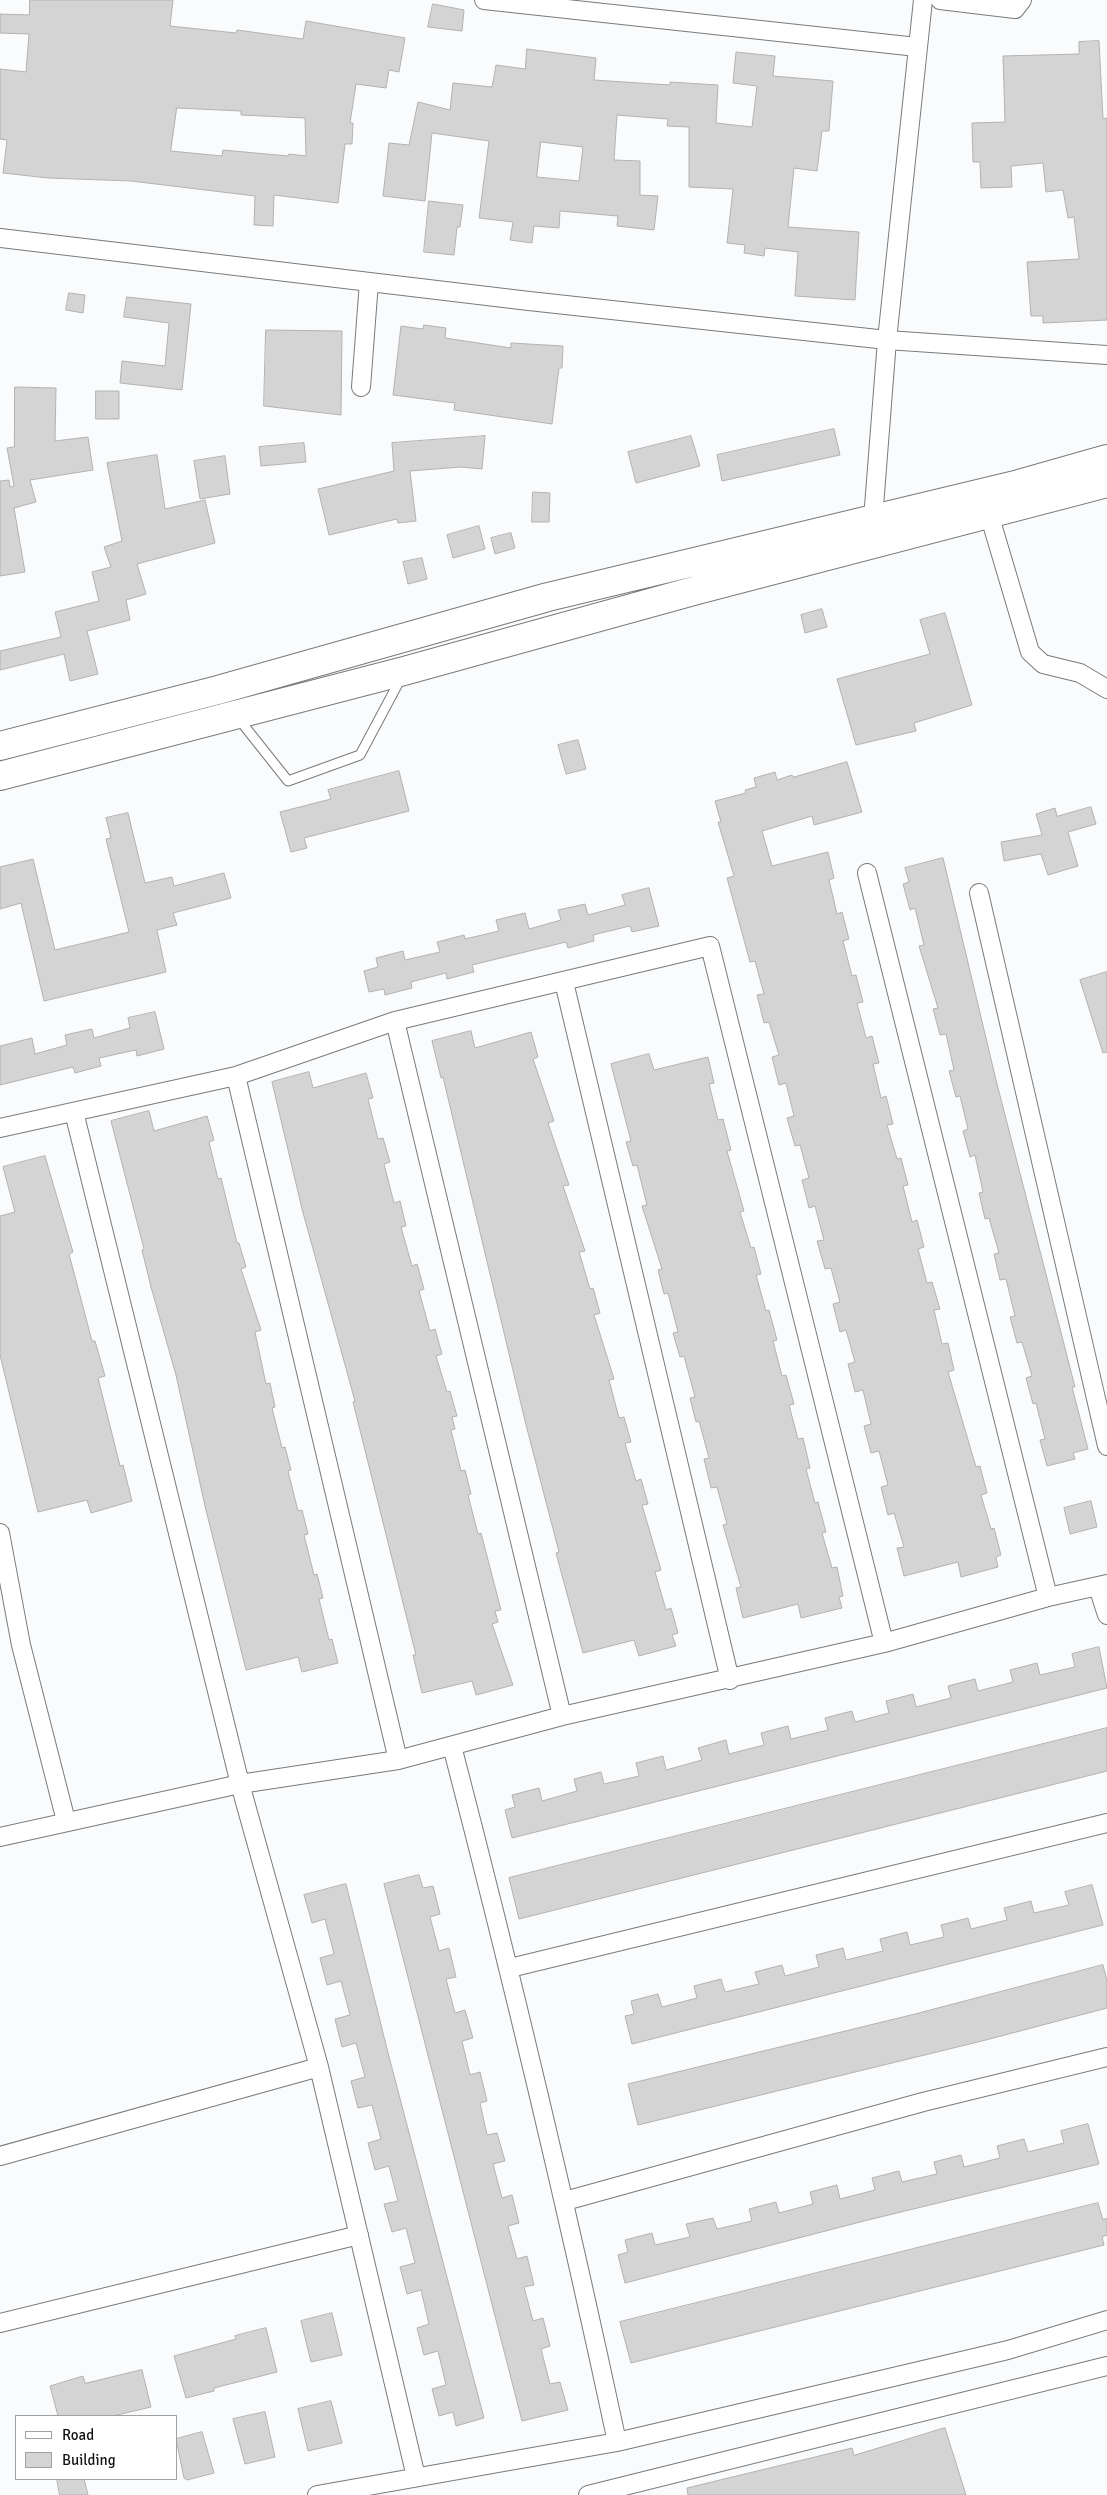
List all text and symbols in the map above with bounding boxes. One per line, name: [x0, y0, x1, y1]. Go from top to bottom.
legend: [15, 2415, 178, 2480]
text: Road: [62, 2426, 94, 2444]
text: Building: [62, 2451, 116, 2469]

